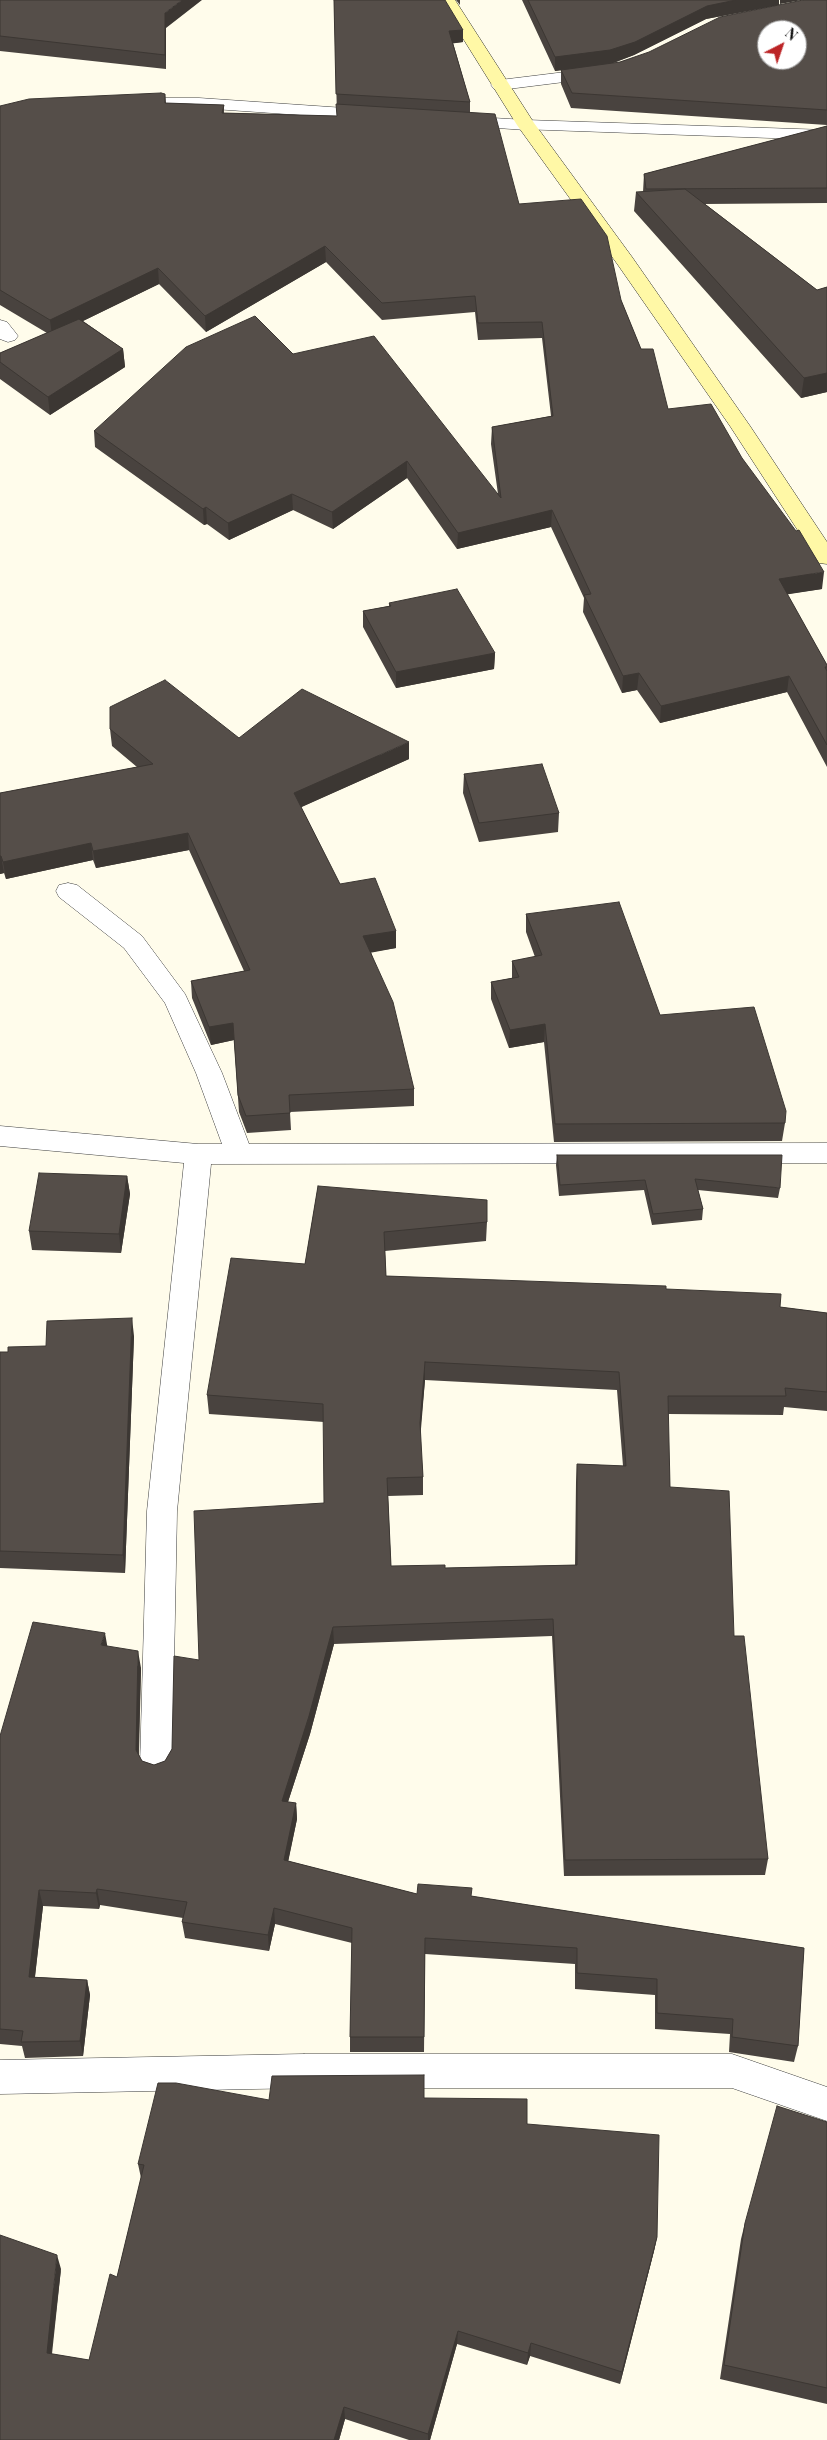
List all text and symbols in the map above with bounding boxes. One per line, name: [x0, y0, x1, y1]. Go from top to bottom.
north arrow: [757, 20, 807, 70]
text: N: [781, 24, 802, 45]

